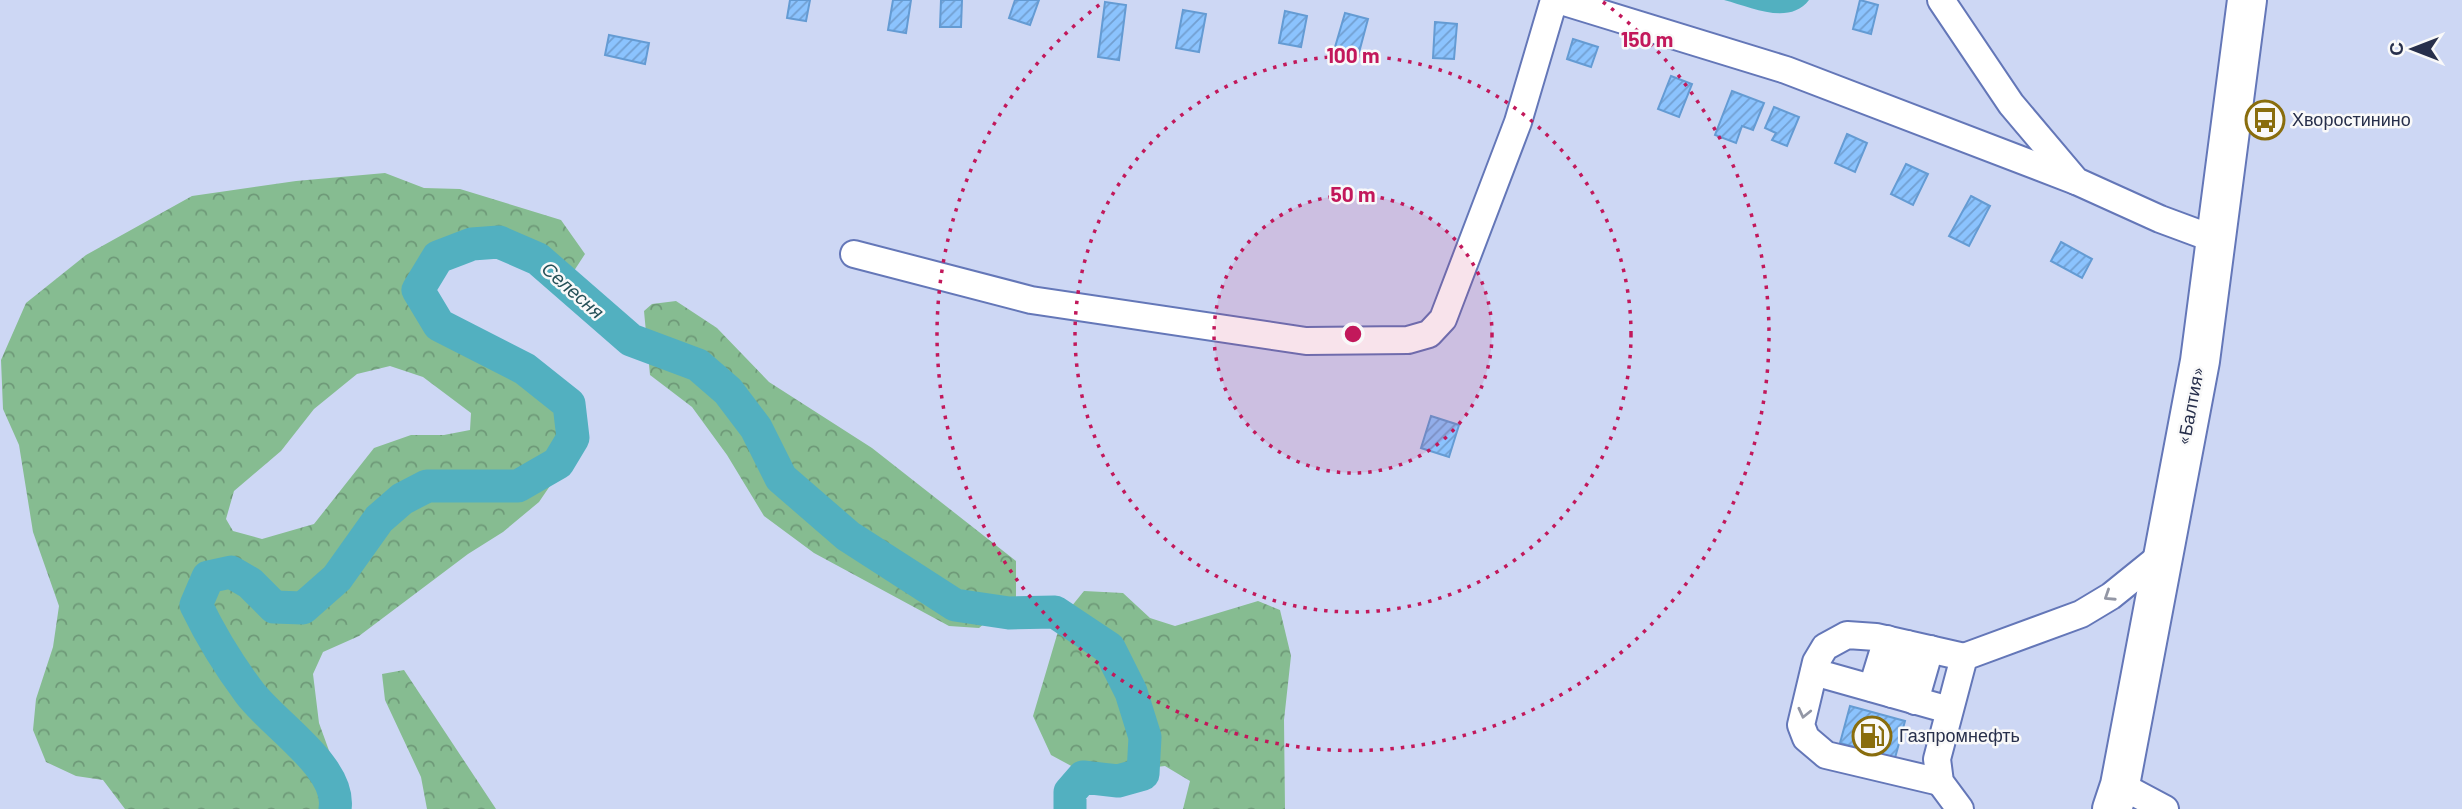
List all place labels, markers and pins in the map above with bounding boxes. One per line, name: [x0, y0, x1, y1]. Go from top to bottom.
bus stop icon: Хворостинино: [2244, 99, 2286, 141]
place label: Хворостинино: [2292, 108, 2411, 130]
centre of rings: [1341, 322, 1365, 346]
fuel station icon: Газпромнефть: [1851, 715, 1893, 757]
place label: Газпромнефть: [1899, 724, 2020, 746]

